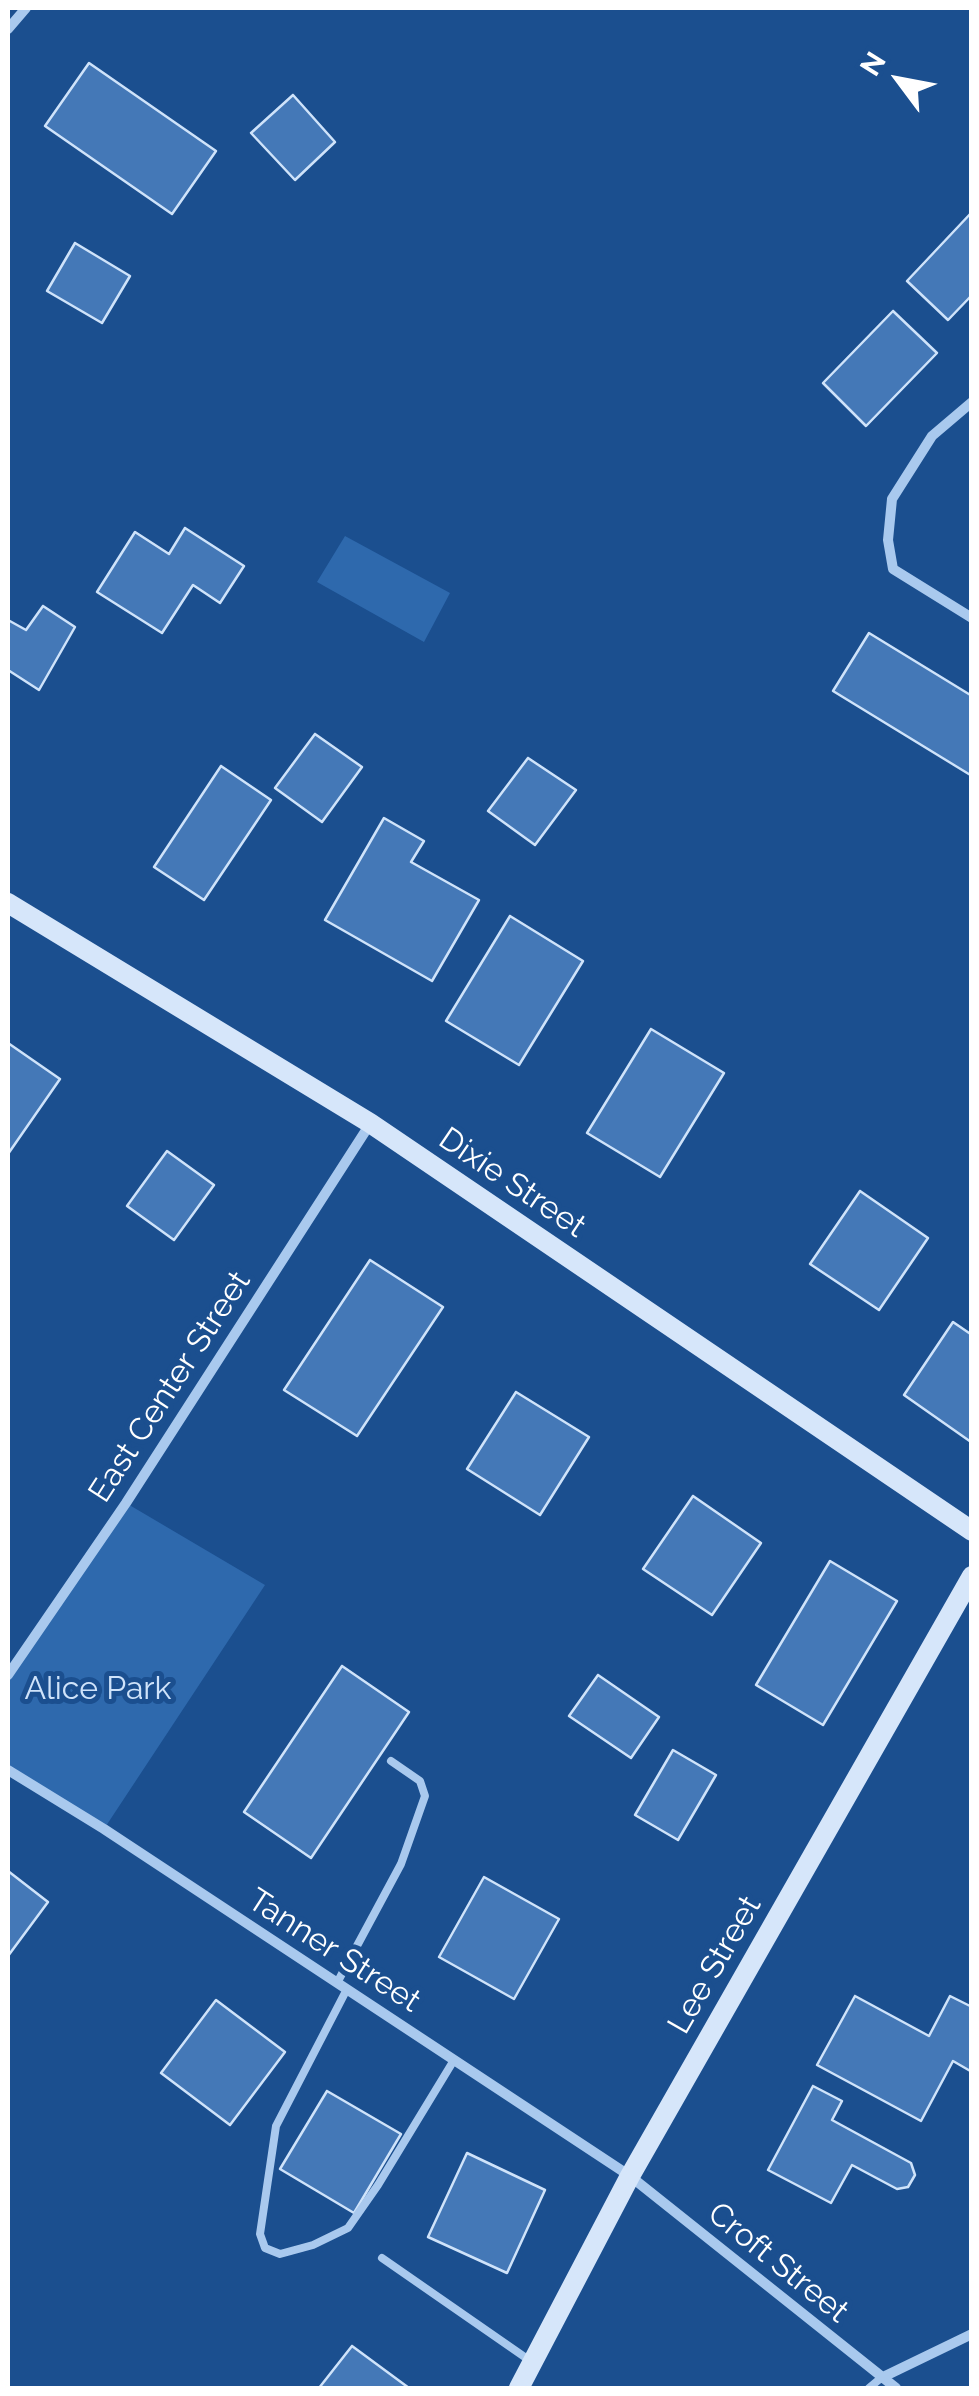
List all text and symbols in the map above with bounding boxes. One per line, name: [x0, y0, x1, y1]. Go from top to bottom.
north arrow: [849, 30, 949, 130]
text: N: [853, 46, 893, 82]
street label: Dixie Street: [431, 1120, 593, 1246]
street label: East Center Street: [81, 1264, 259, 1510]
park label: Alice Park: [24, 1670, 172, 1708]
street label: Tanner Street: [241, 1881, 427, 2021]
street label: Lee Street: [660, 1889, 770, 2041]
street label: Croft Street: [700, 2195, 856, 2331]

